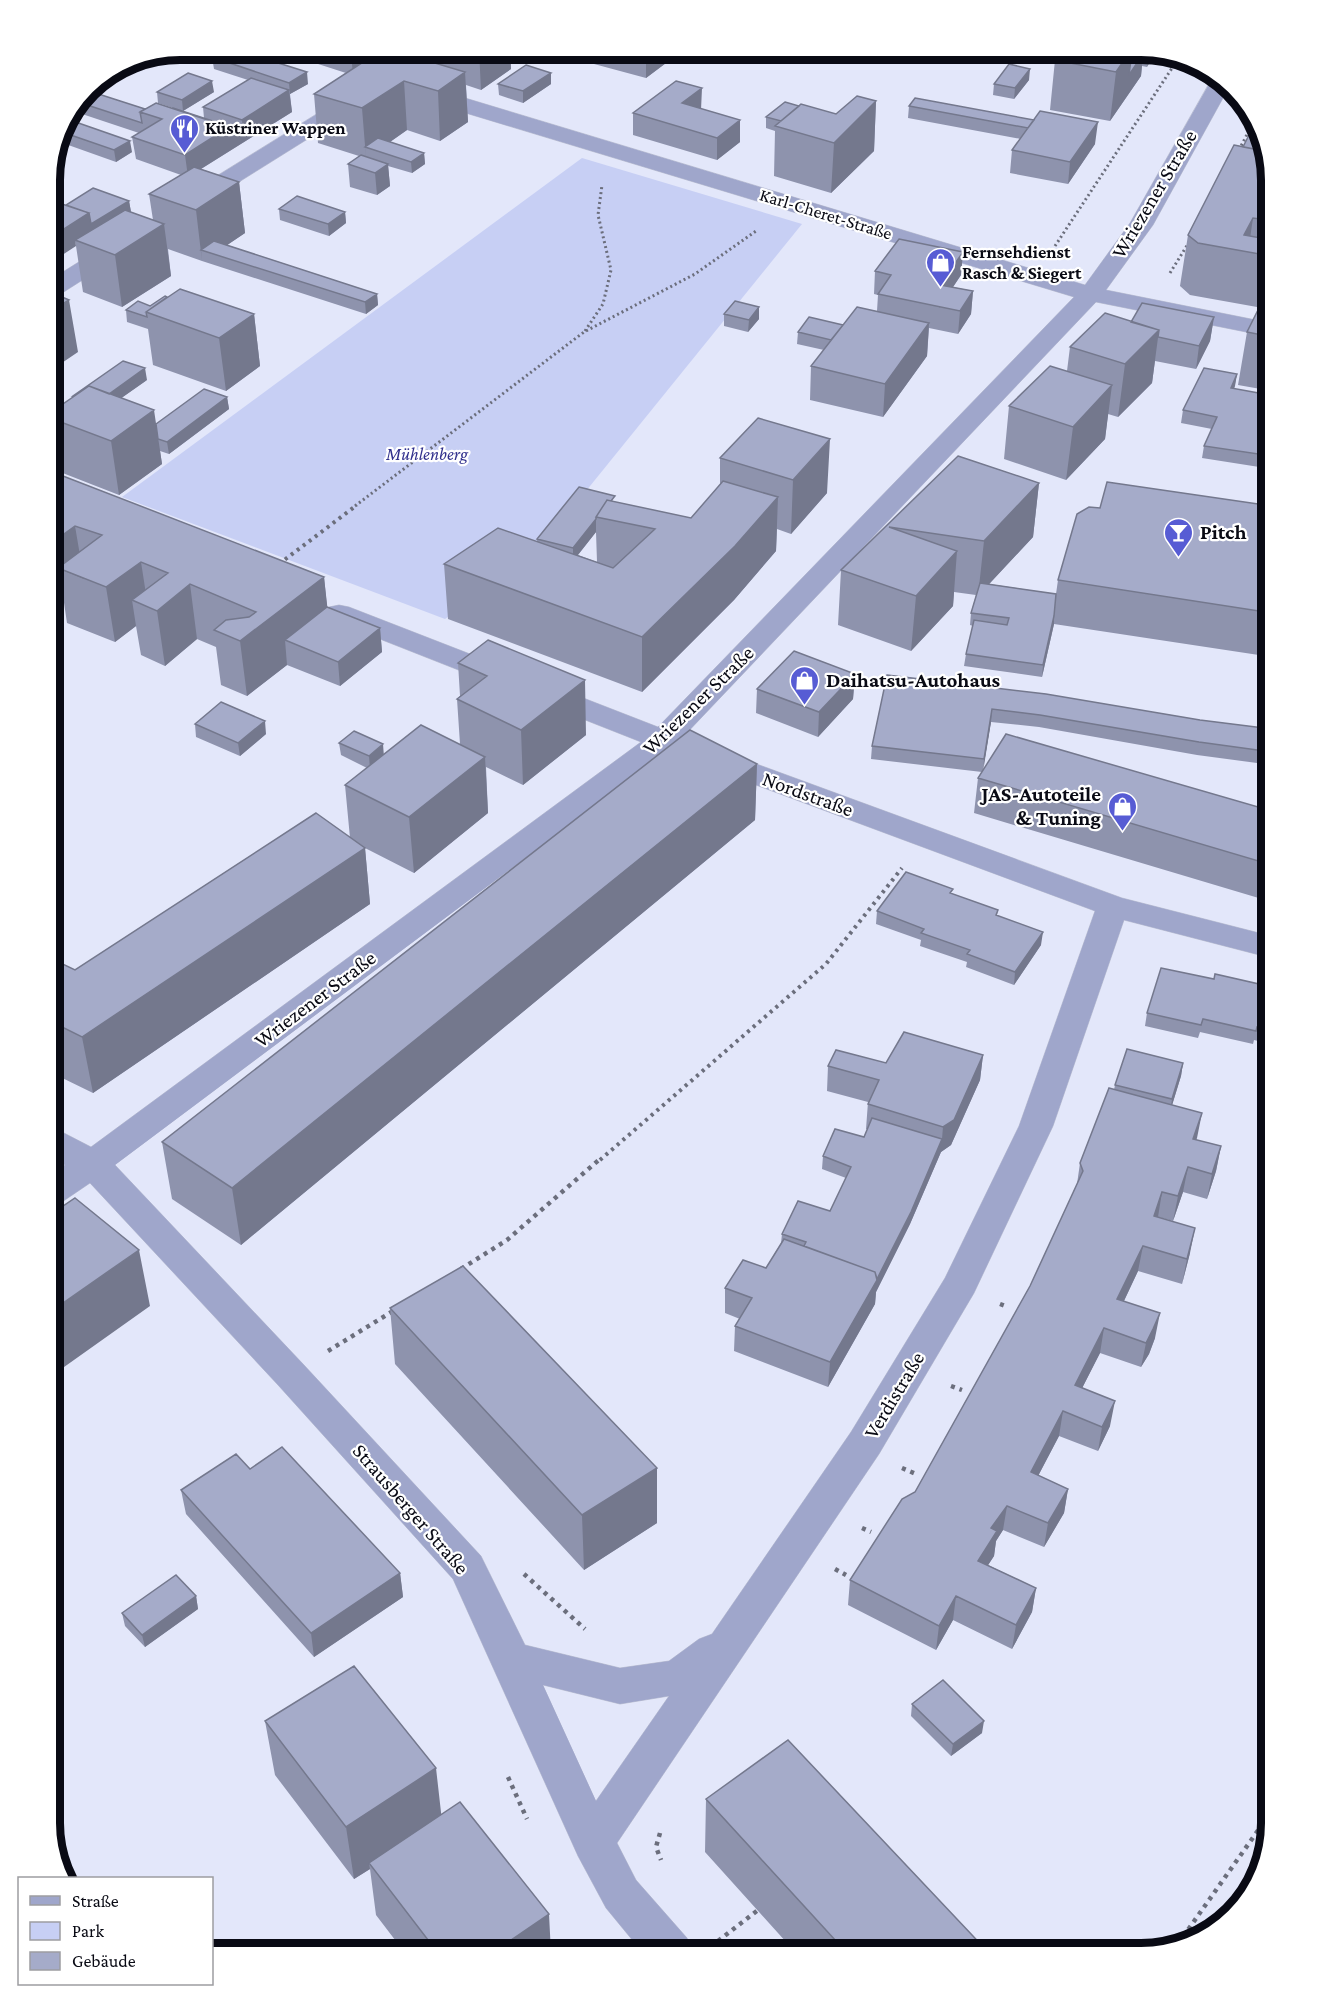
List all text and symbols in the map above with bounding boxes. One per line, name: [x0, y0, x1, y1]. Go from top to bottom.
restaurant icon: Küstriner Wappen: [168, 112, 200, 154]
place label: Küstriner Wappen: [205, 118, 346, 138]
street label: Wriezener Straße: [1106, 125, 1202, 263]
street label: Karl-Cheret-Straße: [757, 184, 895, 244]
place label: Fernsehdienst Rasch & Siegert: [962, 242, 1082, 283]
shop icon: Fernsehdienst Rasch & Siegert: [925, 246, 957, 288]
park label: Mühlenberg: [385, 444, 469, 464]
bar icon: Pitch: [1163, 516, 1195, 558]
place label: Pitch: [1200, 520, 1246, 544]
street label: Wriezener Straße: [637, 641, 759, 759]
shop icon: Daihatsu-Autohaus: [789, 664, 821, 706]
place label: Daihatsu-Autohaus: [826, 668, 1001, 692]
street label: Nordstraße: [759, 766, 857, 822]
place label: JAS-Autoteile & Tuning: [979, 782, 1101, 830]
shop icon: JAS-Autoteile & Tuning: [1106, 790, 1138, 832]
street label: Wriezener Straße: [250, 946, 380, 1052]
street label: Verdistraße: [859, 1347, 929, 1443]
street label: Strausberger Straße: [348, 1439, 474, 1579]
legend: [18, 1877, 213, 1985]
text: Straße: [72, 1891, 119, 1911]
text: Park: [72, 1921, 104, 1941]
text: Gebäude: [72, 1951, 136, 1971]

